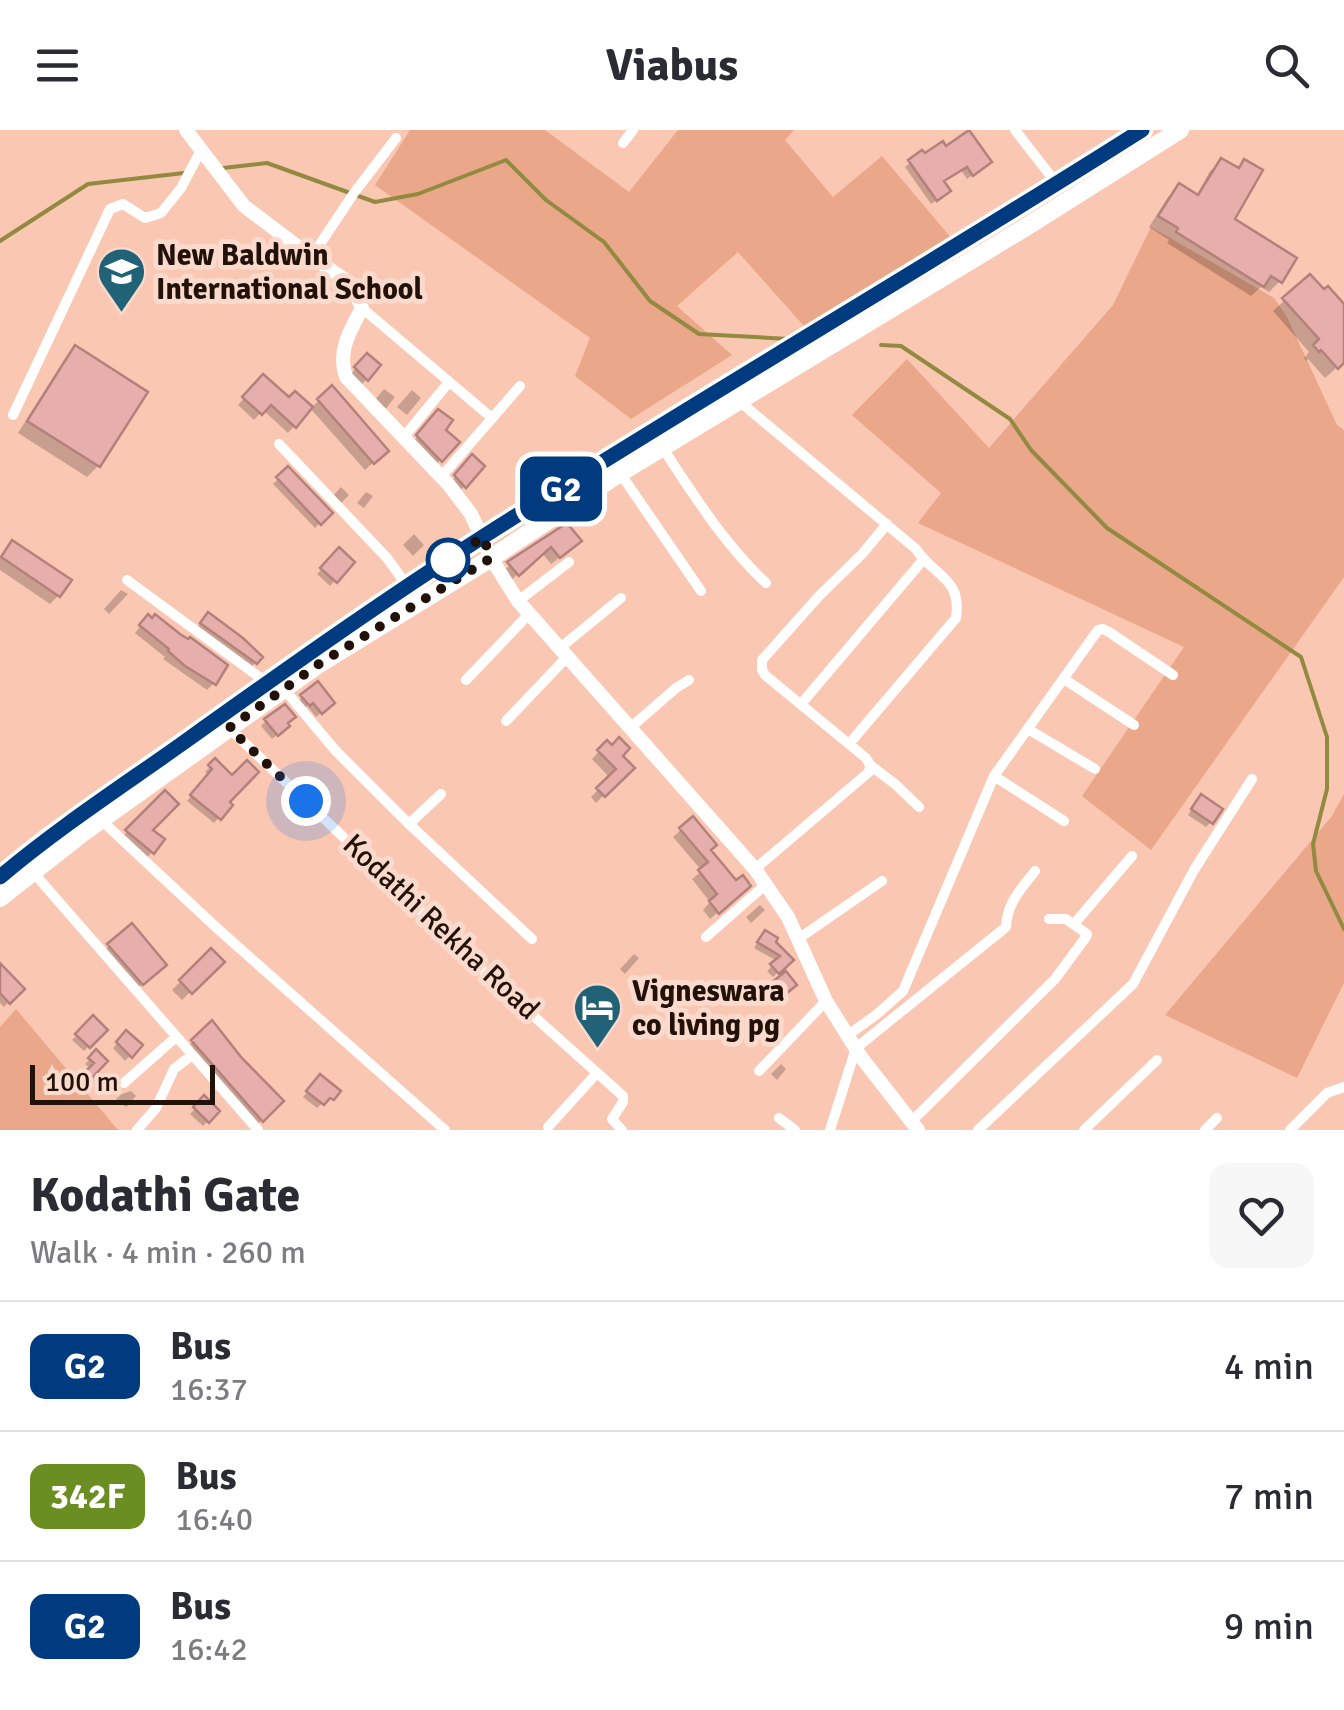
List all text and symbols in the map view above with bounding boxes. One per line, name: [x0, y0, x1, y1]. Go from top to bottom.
icon: menu: [30, 38, 85, 93]
text: Viabus: [606, 38, 738, 93]
icon: search: [1259, 38, 1314, 93]
place label: New Baldwin International School: [156, 237, 423, 308]
school or university icon: New Baldwin International School: [95, 246, 147, 314]
line badge: G2: [516, 456, 606, 522]
text: G2: [540, 468, 582, 511]
unlabelled marker: [427, 539, 469, 581]
your location: [281, 776, 331, 826]
street label: Kodathi Rekha Road: [335, 826, 547, 1028]
place label: Vigneswara co living pg: [632, 973, 785, 1044]
hotel icon: Vigneswara co living pg: [571, 982, 623, 1050]
scale bar: [30, 1060, 215, 1104]
text: 100 m: [45, 1065, 119, 1099]
button: heart: [1209, 1163, 1314, 1268]
text: Kodathi Gate: [30, 1166, 300, 1225]
text: Walk · 4 min · 260 m: [30, 1233, 306, 1272]
text: Bus: [170, 1323, 231, 1370]
text: 4 min: [1224, 1343, 1314, 1390]
text: G2: [64, 1345, 106, 1388]
text: 16:37: [170, 1370, 248, 1409]
text: Bus: [175, 1453, 237, 1500]
text: 7 min: [1224, 1473, 1314, 1520]
text: 342F: [50, 1475, 125, 1518]
text: 16:40: [175, 1500, 253, 1539]
text: Bus: [170, 1583, 231, 1630]
text: 9 min: [1224, 1603, 1314, 1650]
text: G2: [64, 1605, 106, 1648]
text: 16:42: [170, 1630, 248, 1669]

